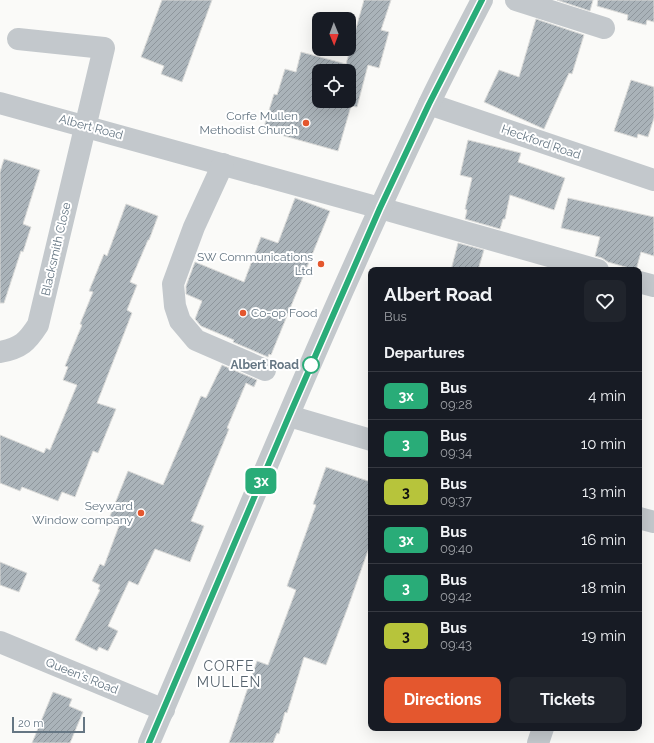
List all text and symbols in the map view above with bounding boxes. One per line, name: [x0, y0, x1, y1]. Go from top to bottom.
north arrow: [312, 12, 356, 56]
map controls: [312, 12, 356, 108]
button: locate: [312, 64, 356, 108]
place label: Corfe Mullen Methodist Church: [200, 109, 298, 137]
street label: Albert Road: [57, 112, 125, 142]
marker: Corfe Mullen Methodist Church: [301, 118, 311, 128]
street label: Heckford Road: [499, 122, 583, 162]
street label: Blacksmith Close: [38, 201, 74, 297]
place label: SW Communications Ltd: [197, 250, 313, 278]
marker: SW Communications Ltd: [316, 259, 326, 269]
button: heart: [584, 280, 626, 322]
text: Albert Road: [384, 283, 492, 305]
place label: Co-op Food: [251, 306, 317, 320]
marker: Co-op Food: [238, 308, 248, 318]
text: Bus: [384, 309, 407, 324]
text: Departures: [384, 344, 465, 362]
marker: Albert Road: [302, 356, 320, 374]
place label: Albert Road: [231, 358, 299, 372]
text: Bus: [440, 379, 467, 397]
text: 4 min: [588, 387, 626, 405]
text: 3x: [398, 388, 414, 404]
text: 09:28: [440, 397, 473, 412]
text: Bus: [440, 427, 467, 445]
text: 10 min: [581, 435, 626, 453]
text: 3: [402, 436, 410, 452]
text: 09:34: [440, 445, 472, 460]
line badge: 3x: [243, 468, 279, 494]
text: 3x: [253, 473, 269, 489]
text: Bus: [440, 475, 467, 493]
text: 13 min: [582, 483, 626, 501]
text: 3: [402, 484, 410, 500]
text: 09:37: [440, 493, 472, 508]
place label: Seyward Window company: [32, 499, 133, 527]
marker: Seyward Window company: [136, 508, 146, 518]
text: Bus: [440, 523, 467, 541]
text: 16 min: [581, 531, 626, 549]
text: 3x: [398, 532, 414, 548]
text: 09:40: [440, 541, 473, 556]
text: Bus: [440, 571, 467, 589]
text: 18 min: [581, 579, 626, 597]
text: 3: [402, 580, 410, 596]
text: 09:42: [440, 589, 472, 604]
text: Bus: [440, 619, 467, 637]
text: 19 min: [581, 627, 626, 645]
text: 3: [402, 628, 410, 644]
text: 09:43: [440, 637, 472, 652]
street label: Queen's Road: [44, 655, 120, 697]
district label: CORFE MULLEN: [197, 658, 261, 690]
button: Directions: [384, 677, 501, 723]
button: Tickets: [509, 677, 626, 723]
scale bar: [12, 715, 85, 734]
text: 20 m: [18, 717, 43, 730]

